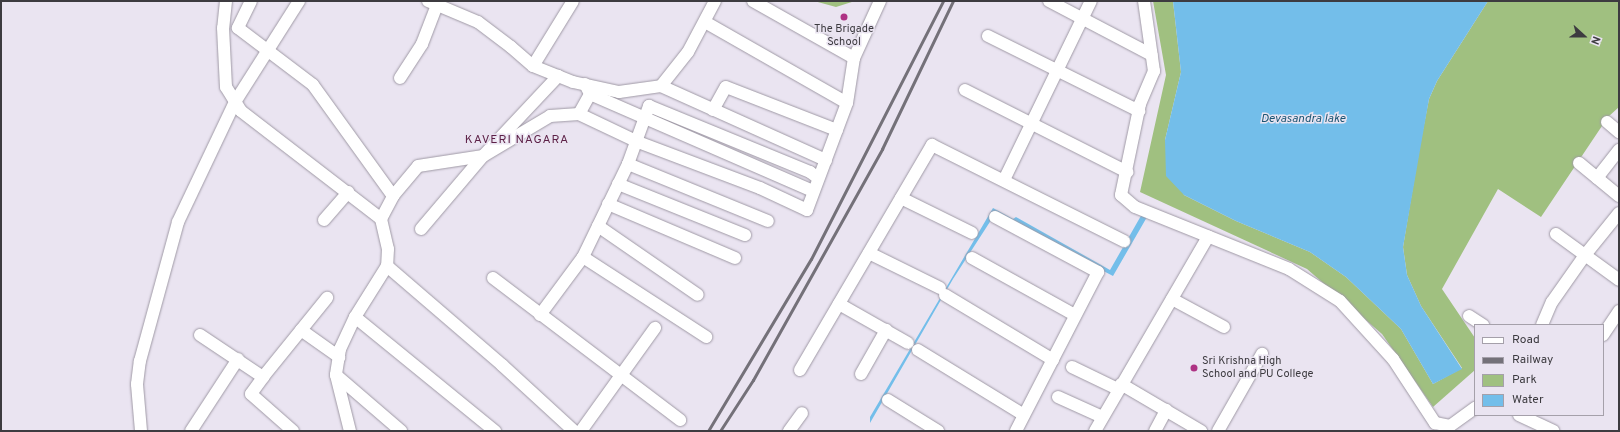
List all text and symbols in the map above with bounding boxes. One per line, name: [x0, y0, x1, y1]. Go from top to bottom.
marker: The Brigade School: [839, 12, 849, 22]
north arrow: [1564, 16, 1604, 56]
place label: The Brigade School: [814, 23, 874, 49]
text: N: [1587, 34, 1603, 46]
water label: Devasandra lake: [1261, 113, 1345, 127]
district label: KAVERI NAGARA: [465, 134, 569, 148]
legend: [1474, 324, 1604, 416]
text: Road: [1512, 332, 1540, 348]
text: Railway: [1512, 352, 1553, 368]
place label: Sri Krishna High School and PU College: [1202, 355, 1313, 381]
marker: Sri Krishna High School and PU College: [1189, 363, 1199, 373]
text: Park: [1512, 372, 1537, 388]
text: Water: [1512, 392, 1544, 408]

